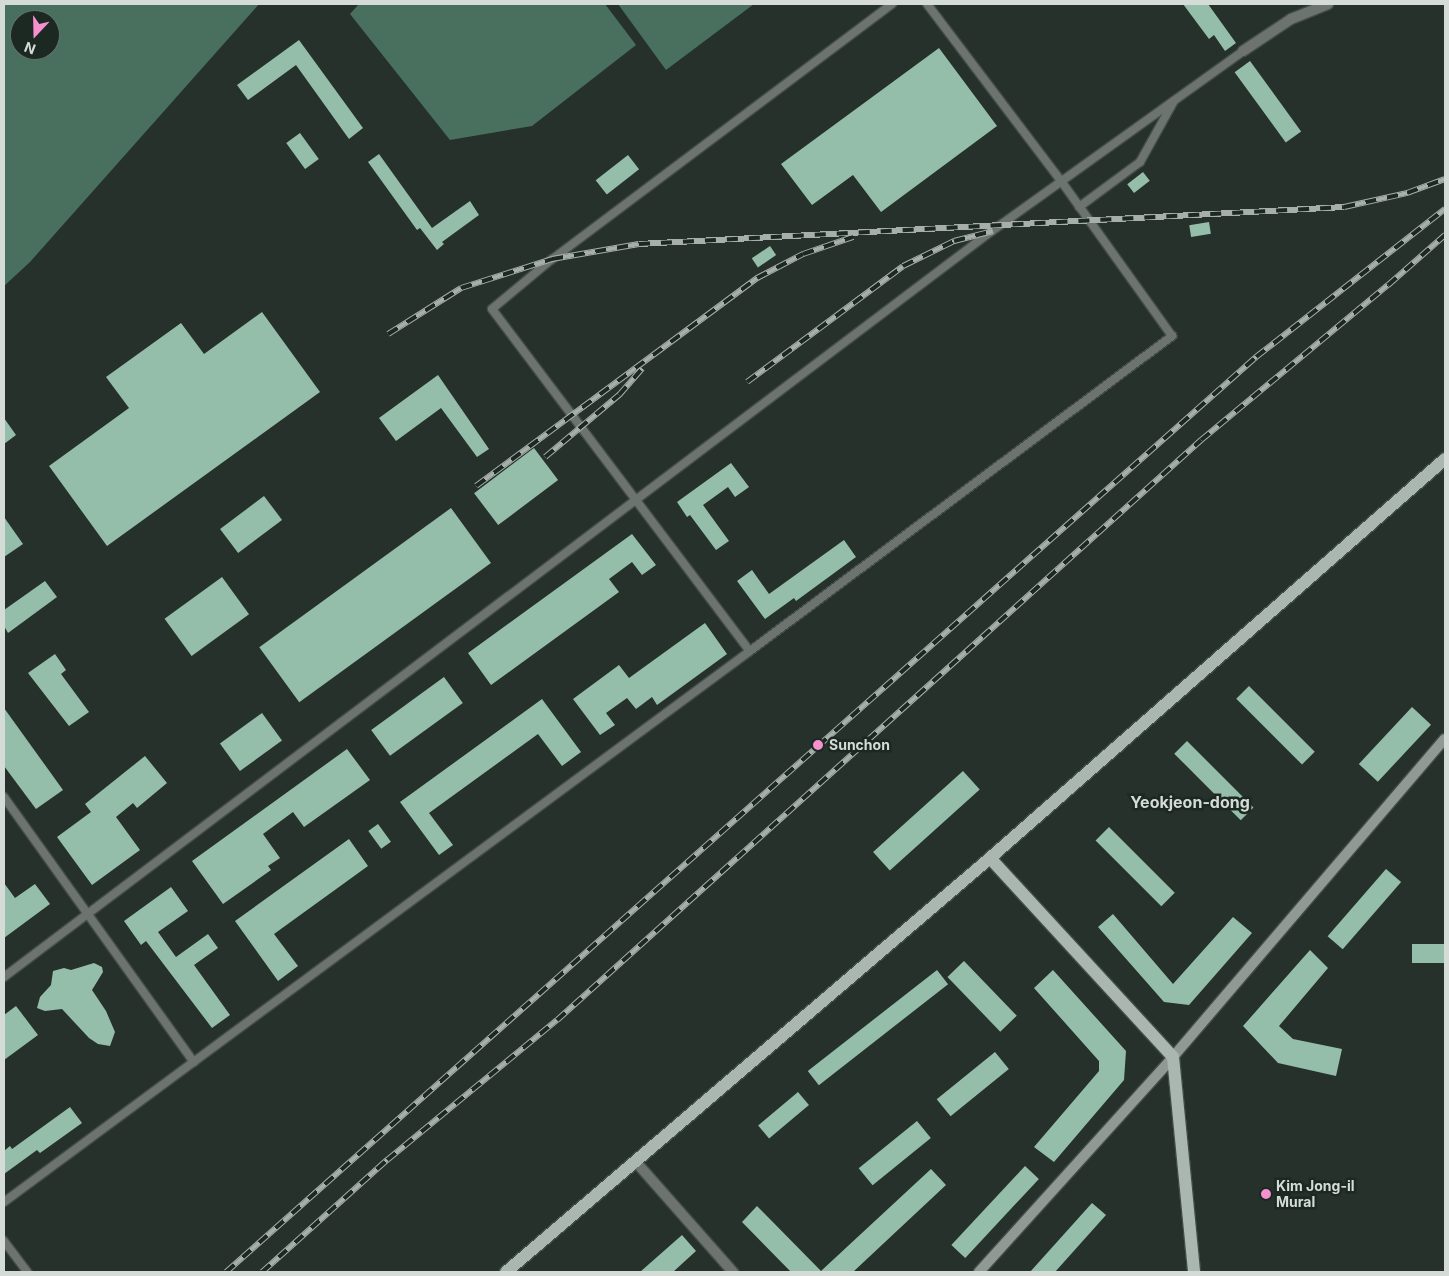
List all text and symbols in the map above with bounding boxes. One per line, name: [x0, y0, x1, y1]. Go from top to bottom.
north arrow: [10, 10, 60, 60]
text: N: [22, 39, 38, 58]
place label: Sunchon: [829, 737, 890, 753]
marker: Sunchon: [811, 738, 825, 752]
district label: Yeokjeon-dong: [1130, 792, 1250, 812]
place label: Kim Jong-il Mural: [1276, 1178, 1355, 1210]
marker: Kim Jong-il Mural: [1260, 1188, 1272, 1200]

